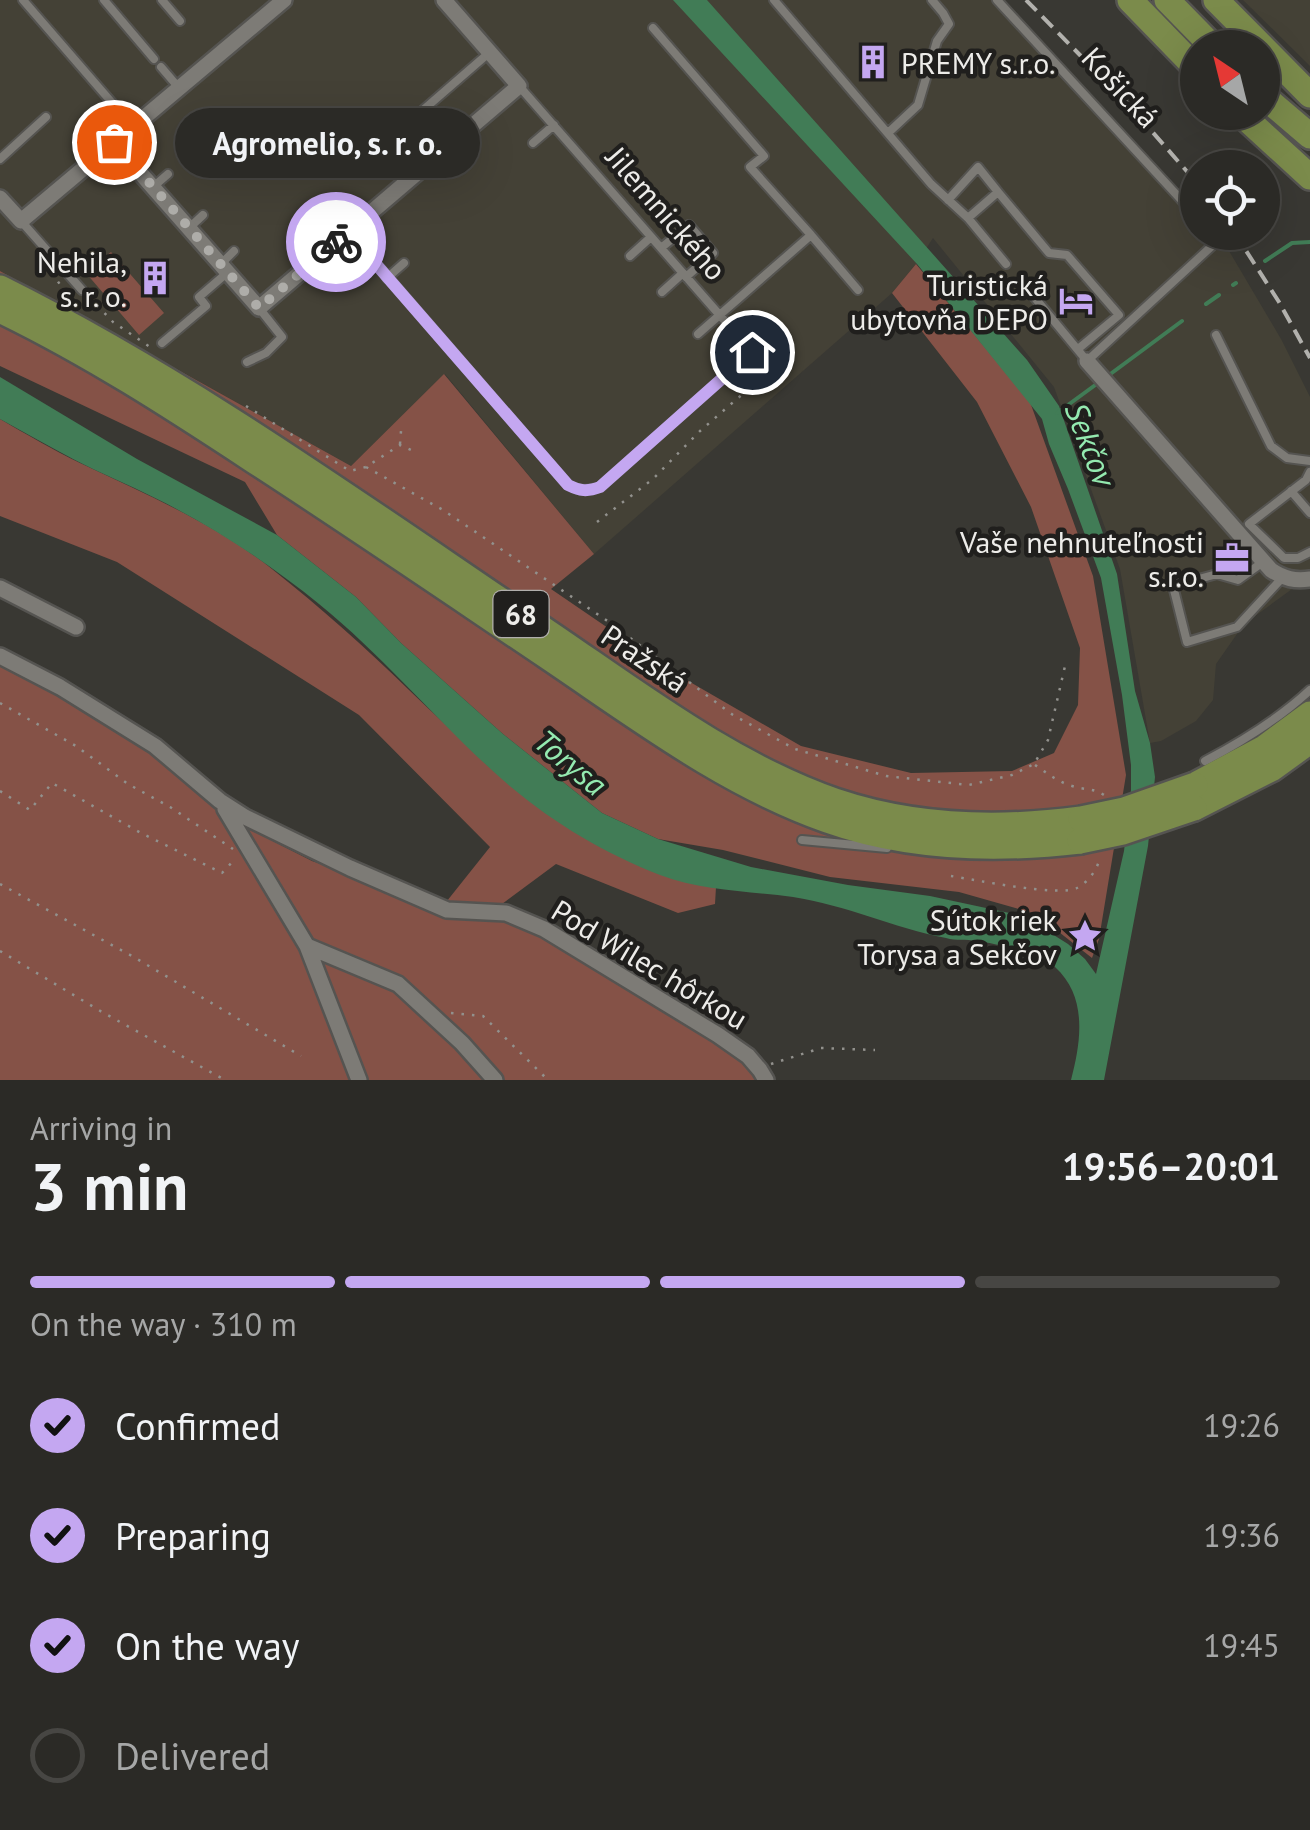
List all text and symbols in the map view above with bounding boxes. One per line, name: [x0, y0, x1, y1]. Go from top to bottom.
north arrow: [1180, 30, 1280, 130]
map controls: [1180, 30, 1280, 250]
street label: Košická: [1074, 38, 1168, 136]
building icon: PREMY s.r.o.: [854, 43, 892, 81]
place label: PREMY s.r.o.: [901, 43, 1055, 82]
pin: [72, 100, 157, 185]
callout: Agromelio, s. r. o.: [174, 107, 479, 177]
icon: bag: [87, 115, 142, 170]
text: Agromelio, s. r. o.: [212, 122, 443, 164]
street label: Jilemnického: [597, 136, 736, 288]
button: locate: [1180, 150, 1280, 250]
courier: [286, 192, 386, 292]
icon: bike: [309, 215, 364, 270]
place label: Nehila, s. r. o.: [37, 242, 127, 315]
building icon: Nehila, s. r. o.: [136, 259, 174, 297]
place label: Turistická ubytovňa DEPO: [850, 265, 1048, 338]
hotel icon: Turistická ubytovňa DEPO: [1057, 282, 1095, 320]
pin: [710, 310, 795, 395]
icon: home: [725, 325, 780, 380]
water label: Sekčov: [1056, 396, 1127, 495]
place label: Vaše nehnuteľnosti s.r.o.: [959, 522, 1204, 595]
office icon: Vaše nehnuteľnosti s.r.o.: [1213, 539, 1251, 577]
road number: 68: [494, 591, 548, 637]
street label: Pražská: [594, 615, 696, 701]
water label: Torysa: [526, 719, 616, 805]
street label: Pod Wilec hôrkou: [545, 890, 755, 1038]
place label: Sútok riek Torysa a Sekčov: [857, 900, 1058, 973]
place icon: Sútok riek Torysa a Sekčov: [1066, 917, 1104, 955]
text: Arriving in: [30, 1107, 172, 1149]
text: 19:56–20:01: [1062, 1141, 1280, 1190]
text: 3 min: [30, 1144, 189, 1228]
text: On the way · 310 m: [30, 1303, 297, 1345]
icon: check: [30, 1398, 85, 1453]
text: Confirmed: [115, 1401, 281, 1450]
text: 19:26: [1203, 1404, 1280, 1446]
icon: check: [30, 1508, 85, 1563]
text: Preparing: [115, 1511, 271, 1560]
text: 19:36: [1203, 1514, 1280, 1556]
icon: check: [30, 1618, 85, 1673]
text: On the way: [115, 1621, 300, 1670]
text: 19:45: [1203, 1624, 1280, 1666]
text: Delivered: [115, 1731, 270, 1780]

